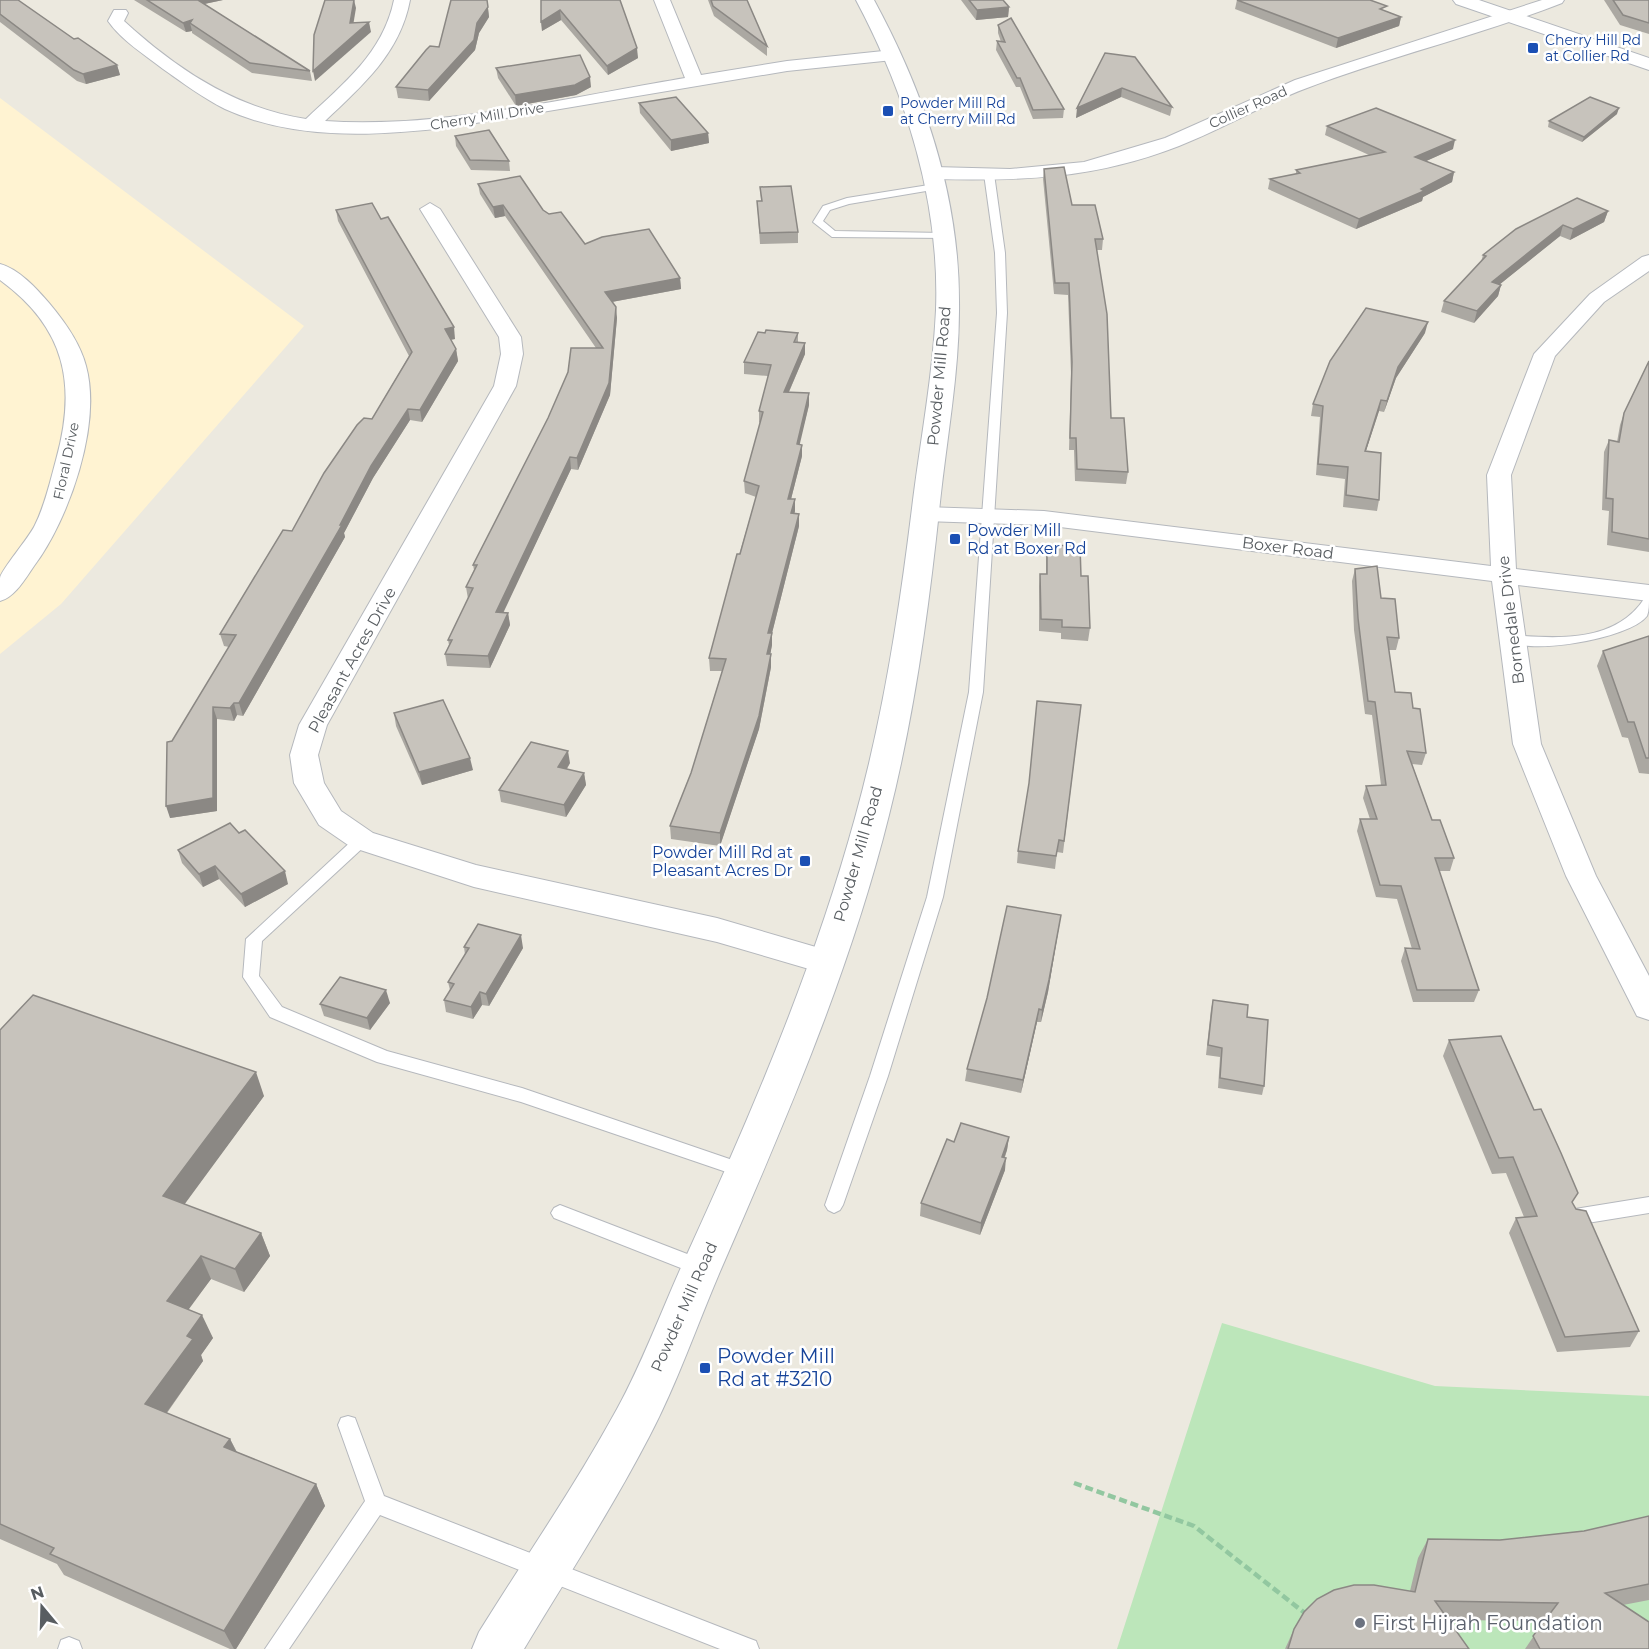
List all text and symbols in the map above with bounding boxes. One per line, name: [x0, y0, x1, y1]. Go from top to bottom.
place label: Cherry Hill Rd at Collier Rd: [1545, 31, 1641, 65]
marker: Cherry Hill Rd at Collier Rd: [1526, 41, 1540, 55]
street label: Collier Road: [1206, 82, 1290, 132]
place label: Powder Mill Rd at Cherry Mill Rd: [900, 94, 1016, 128]
street label: Cherry Mill Drive: [429, 98, 545, 134]
marker: Powder Mill Rd at Cherry Mill Rd: [881, 104, 895, 118]
street label: Powder Mill Road: [923, 305, 955, 447]
street label: Floral Drive: [49, 421, 83, 501]
place label: Powder Mill Rd at Boxer Rd: [967, 521, 1087, 558]
marker: Powder Mill Rd at Boxer Rd: [948, 532, 962, 546]
street label: Boxer Road: [1241, 533, 1335, 563]
street label: Bornedale Drive: [1494, 555, 1528, 685]
street label: Pleasant Acres Drive: [304, 584, 400, 736]
street label: Powder Mill Road: [830, 784, 886, 924]
place label: Powder Mill Rd at Pleasant Acres Dr: [652, 843, 793, 880]
marker: Powder Mill Rd at Pleasant Acres Dr: [798, 854, 812, 868]
street label: Powder Mill Road: [647, 1239, 721, 1375]
place label: Powder Mill Rd at #3210: [717, 1344, 835, 1391]
marker: Powder Mill Rd at #3210: [698, 1361, 712, 1375]
north arrow: [12, 1577, 72, 1637]
text: N: [28, 1582, 46, 1604]
place label: First Hijrah Foundation: [1372, 1611, 1603, 1635]
marker: First Hijrah Foundation: [1353, 1616, 1367, 1630]

